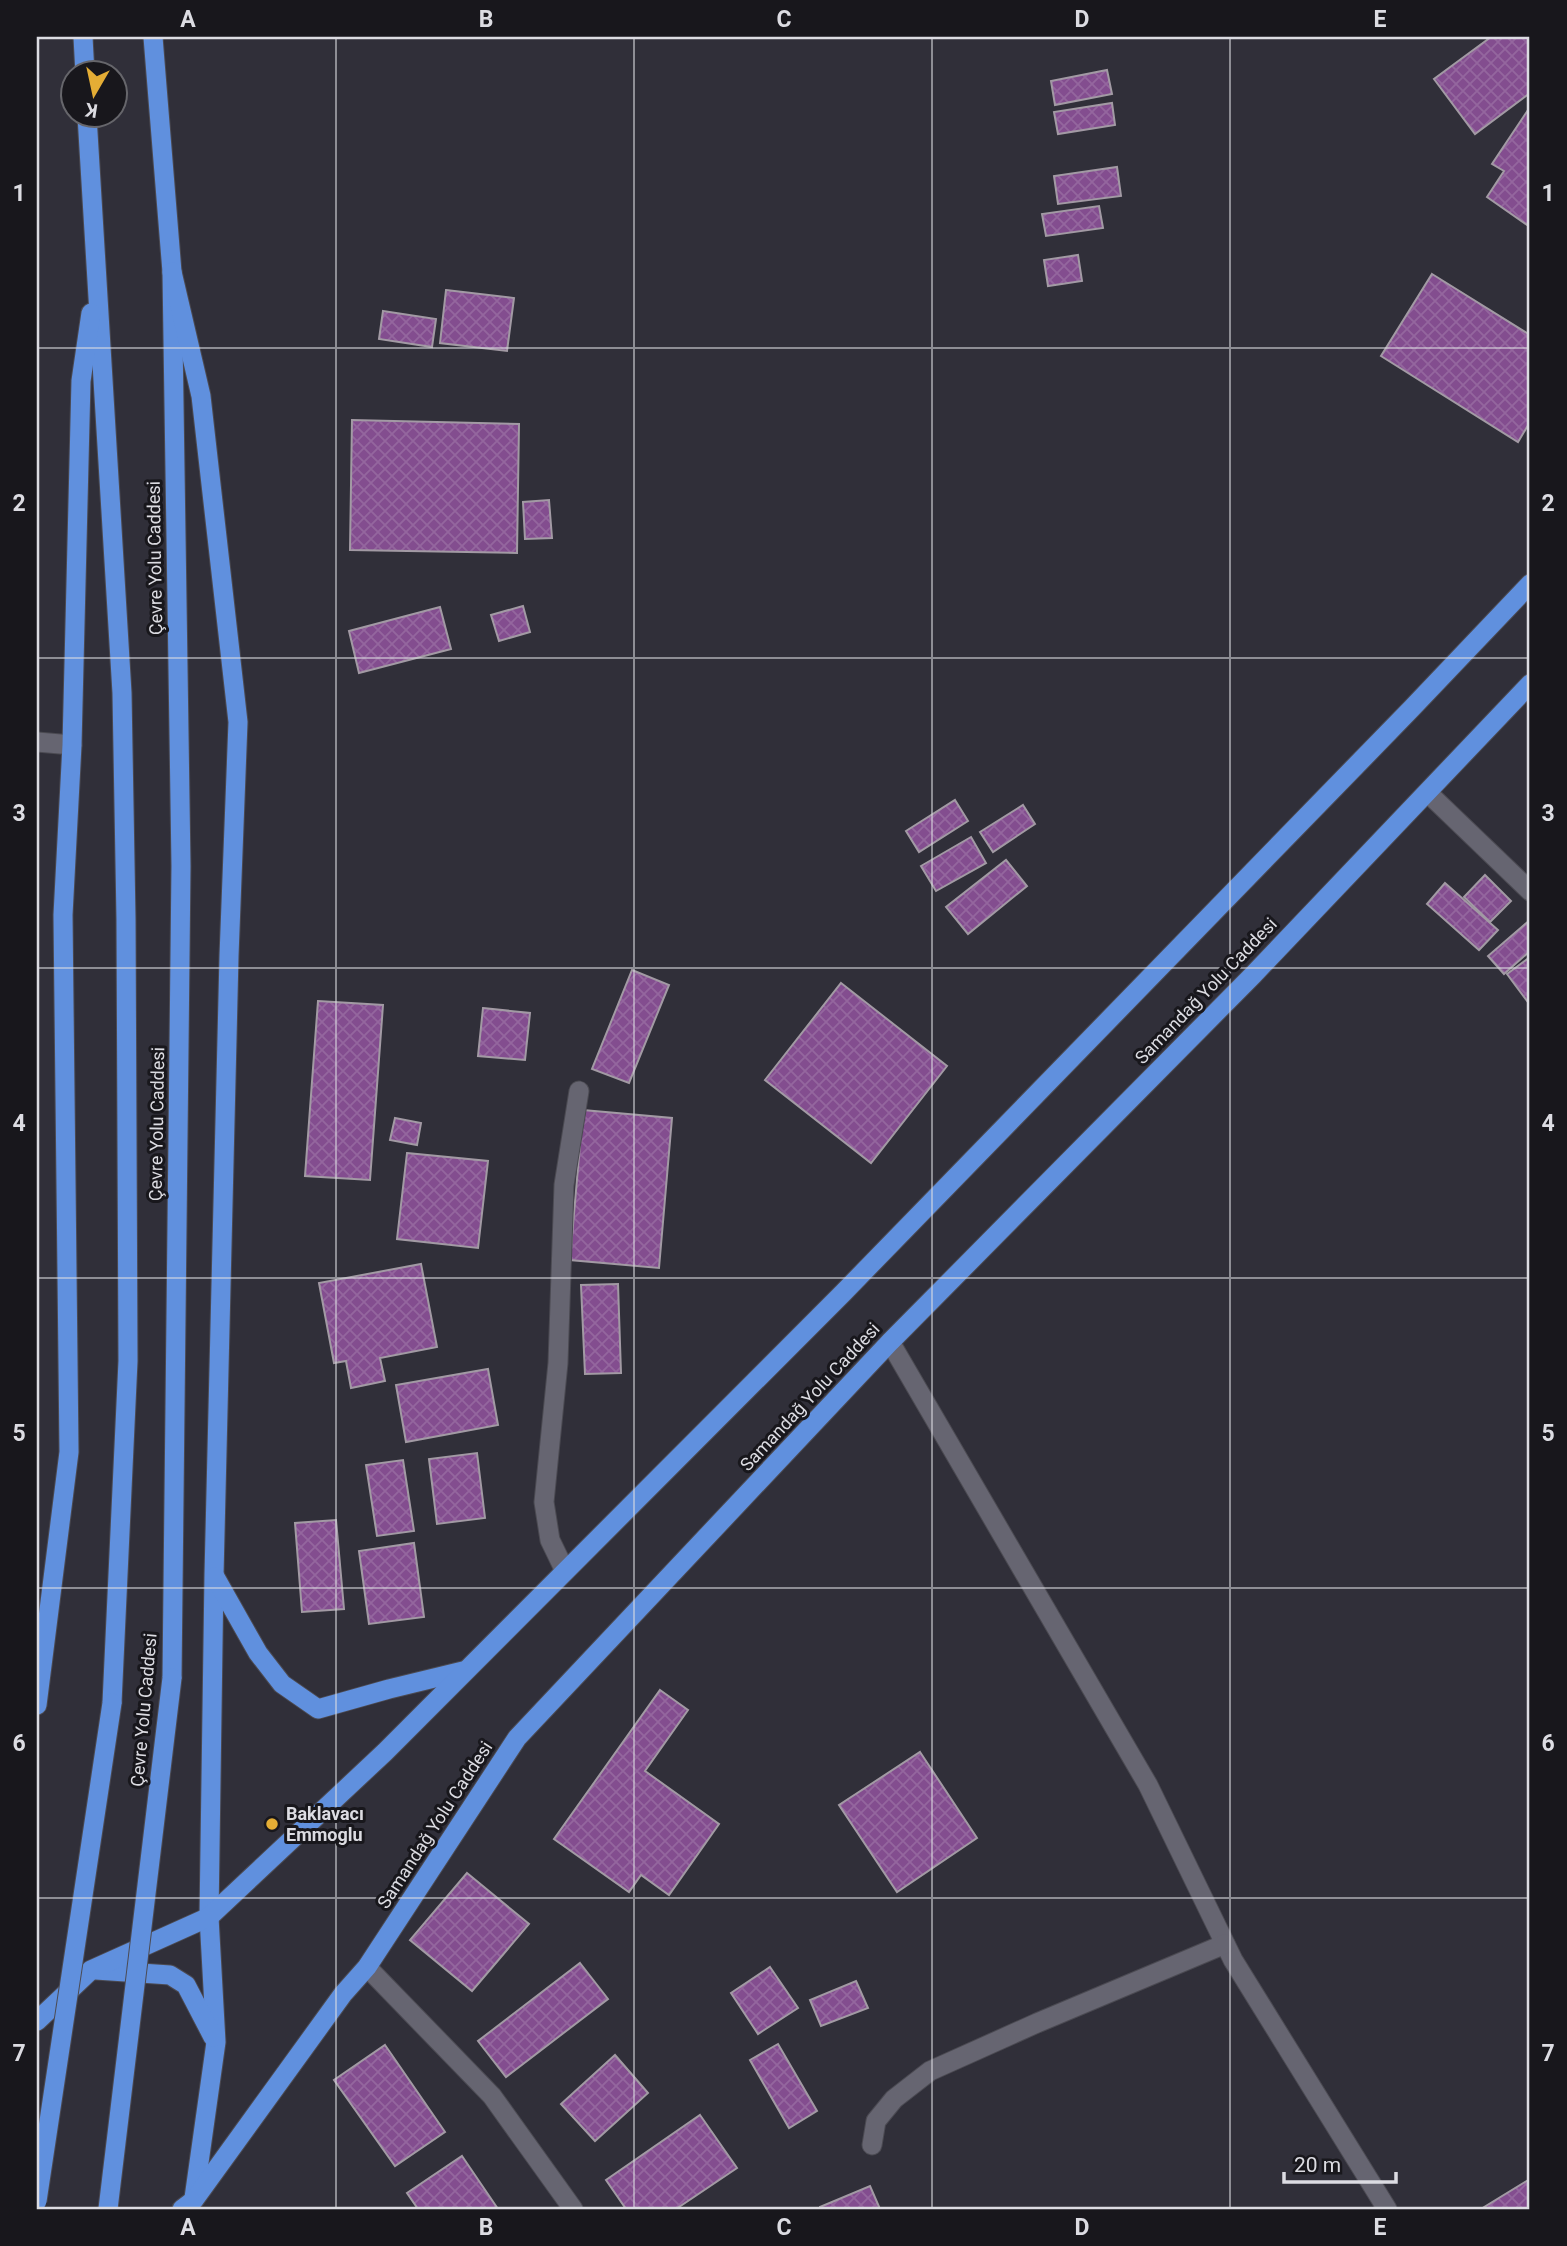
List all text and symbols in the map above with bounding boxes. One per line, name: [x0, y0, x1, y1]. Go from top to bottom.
text: A: [180, 6, 196, 33]
text: B: [479, 6, 493, 33]
text: C: [776, 6, 792, 33]
text: D: [1075, 6, 1089, 33]
text: E: [1374, 6, 1387, 33]
north arrow: [60, 60, 130, 130]
text: K: [83, 98, 99, 123]
text: 1: [12, 180, 26, 207]
text: 1: [1541, 180, 1555, 207]
street label: Çevre Yolu Caddesi: [143, 481, 166, 635]
text: 2: [12, 490, 26, 517]
text: 2: [1541, 490, 1555, 517]
text: 3: [12, 800, 26, 827]
text: 3: [1541, 800, 1555, 827]
street label: Samandağ Yolu Caddesi: [1130, 913, 1281, 1068]
street label: Çevre Yolu Caddesi: [145, 1047, 168, 1201]
text: 4: [12, 1110, 26, 1137]
text: 4: [1541, 1110, 1555, 1137]
street label: Samandağ Yolu Caddesi: [736, 1318, 884, 1475]
text: 5: [12, 1420, 26, 1447]
text: 5: [1541, 1420, 1555, 1447]
street label: Çevre Yolu Caddesi: [126, 1632, 161, 1788]
text: 6: [12, 1730, 26, 1757]
text: 6: [1541, 1730, 1555, 1757]
street label: Samandağ Yolu Caddesi: [373, 1737, 496, 1912]
place label: Baklavacı Emmoglu: [286, 1803, 364, 1845]
marker: Baklavacı Emmoglu: [264, 1816, 280, 1832]
text: 7: [12, 2040, 26, 2067]
text: 7: [1541, 2040, 1555, 2067]
scale bar: [1284, 2141, 1396, 2185]
text: 20 m: [1294, 2153, 1341, 2177]
text: A: [180, 2214, 196, 2241]
text: B: [479, 2214, 493, 2241]
text: C: [776, 2214, 792, 2241]
text: D: [1075, 2214, 1089, 2241]
text: E: [1374, 2214, 1387, 2241]

